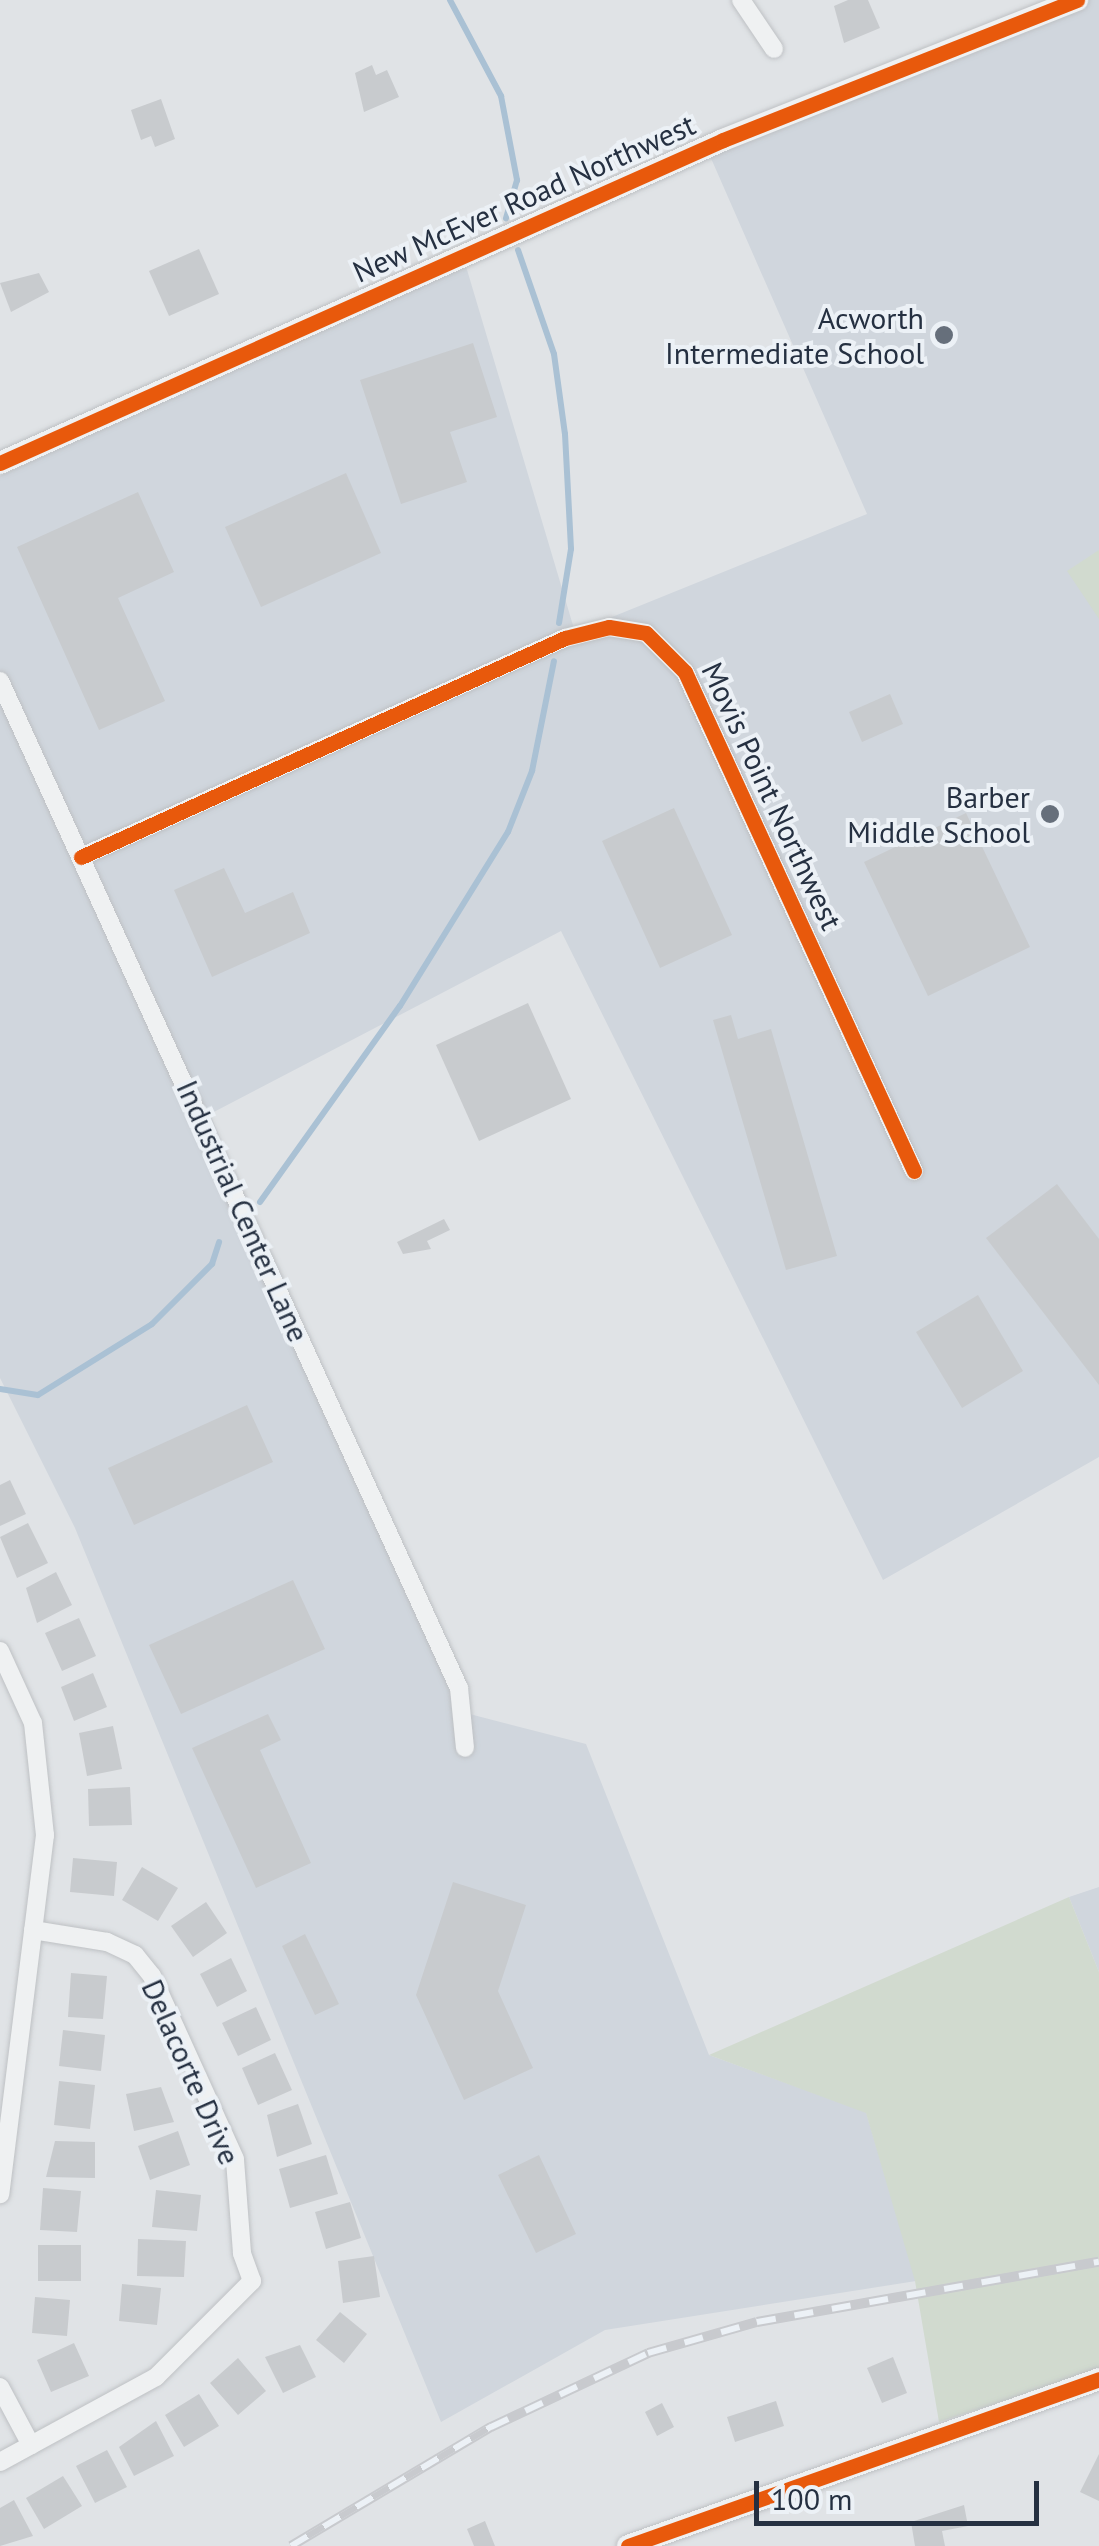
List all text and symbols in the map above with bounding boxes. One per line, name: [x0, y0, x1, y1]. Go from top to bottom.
street label: New McEver Road Northwest: [347, 106, 701, 290]
place label: Acworth Intermediate School: [665, 300, 924, 370]
marker: Acworth Intermediate School: [933, 324, 955, 346]
street label: Movis Point Northwest: [694, 657, 850, 935]
place label: Barber Middle School: [847, 779, 1030, 850]
marker: Barber Middle School: [1039, 803, 1061, 825]
street label: Industrial Center Lane: [169, 1075, 317, 1347]
street label: Delacorte Drive: [134, 1974, 248, 2170]
scale bar: [759, 2461, 1044, 2523]
text: 100 m: [771, 2479, 852, 2518]

